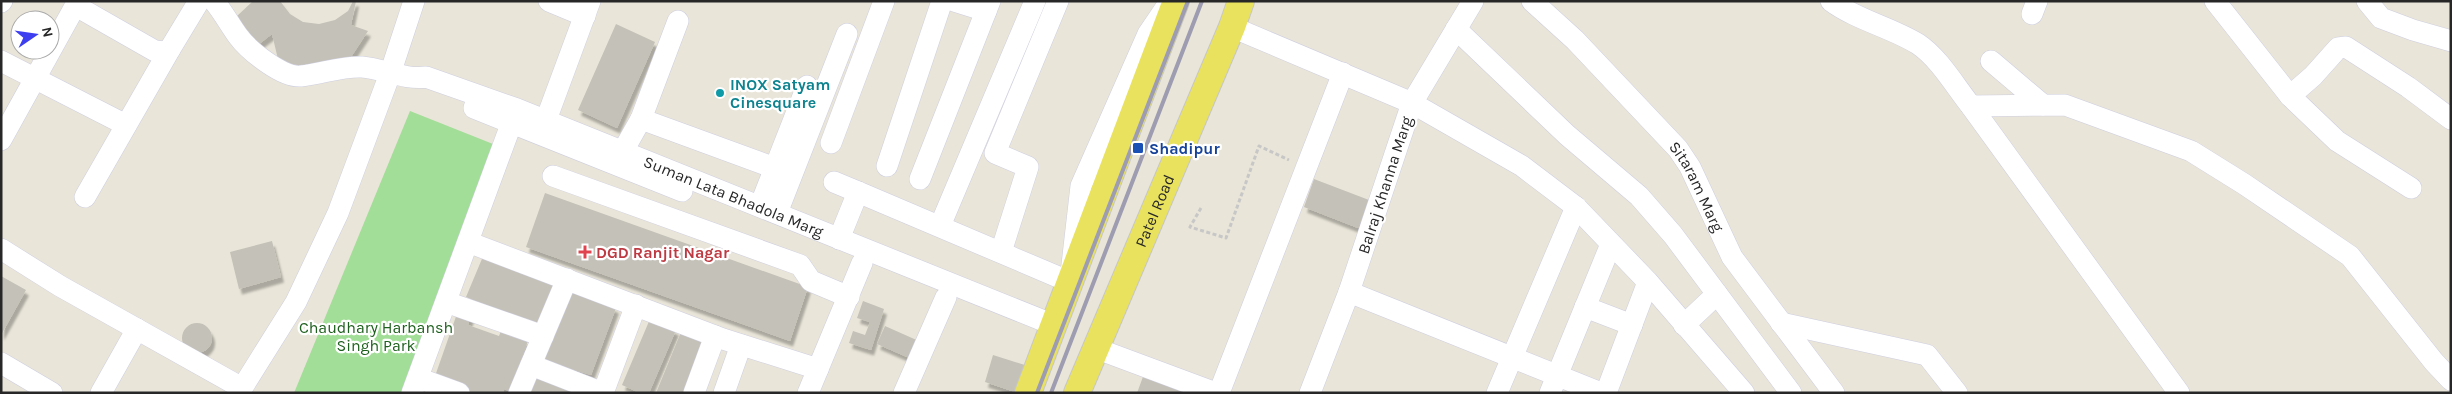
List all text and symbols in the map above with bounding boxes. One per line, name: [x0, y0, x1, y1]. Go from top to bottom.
north arrow: [10, 10, 60, 60]
text: N: [38, 25, 57, 39]
place label: INOX Satyam Cinesquare: [730, 75, 830, 112]
marker: INOX Satyam Cinesquare: [714, 87, 726, 99]
street label: Balraj Khanna Marg: [1354, 114, 1416, 256]
street label: Sitaram Marg: [1666, 137, 1728, 235]
place label: Shadipur: [1149, 139, 1220, 158]
marker: Shadipur: [1131, 141, 1145, 155]
street label: Suman Lata Bhadola Marg: [641, 152, 827, 241]
street label: Patel Road: [1130, 171, 1178, 250]
place label: DGD Ranjit Nagar: [596, 243, 730, 262]
marker: DGD Ranjit Nagar: [578, 245, 592, 259]
park label: Chaudhary Harbansh Singh Park: [299, 318, 453, 355]

